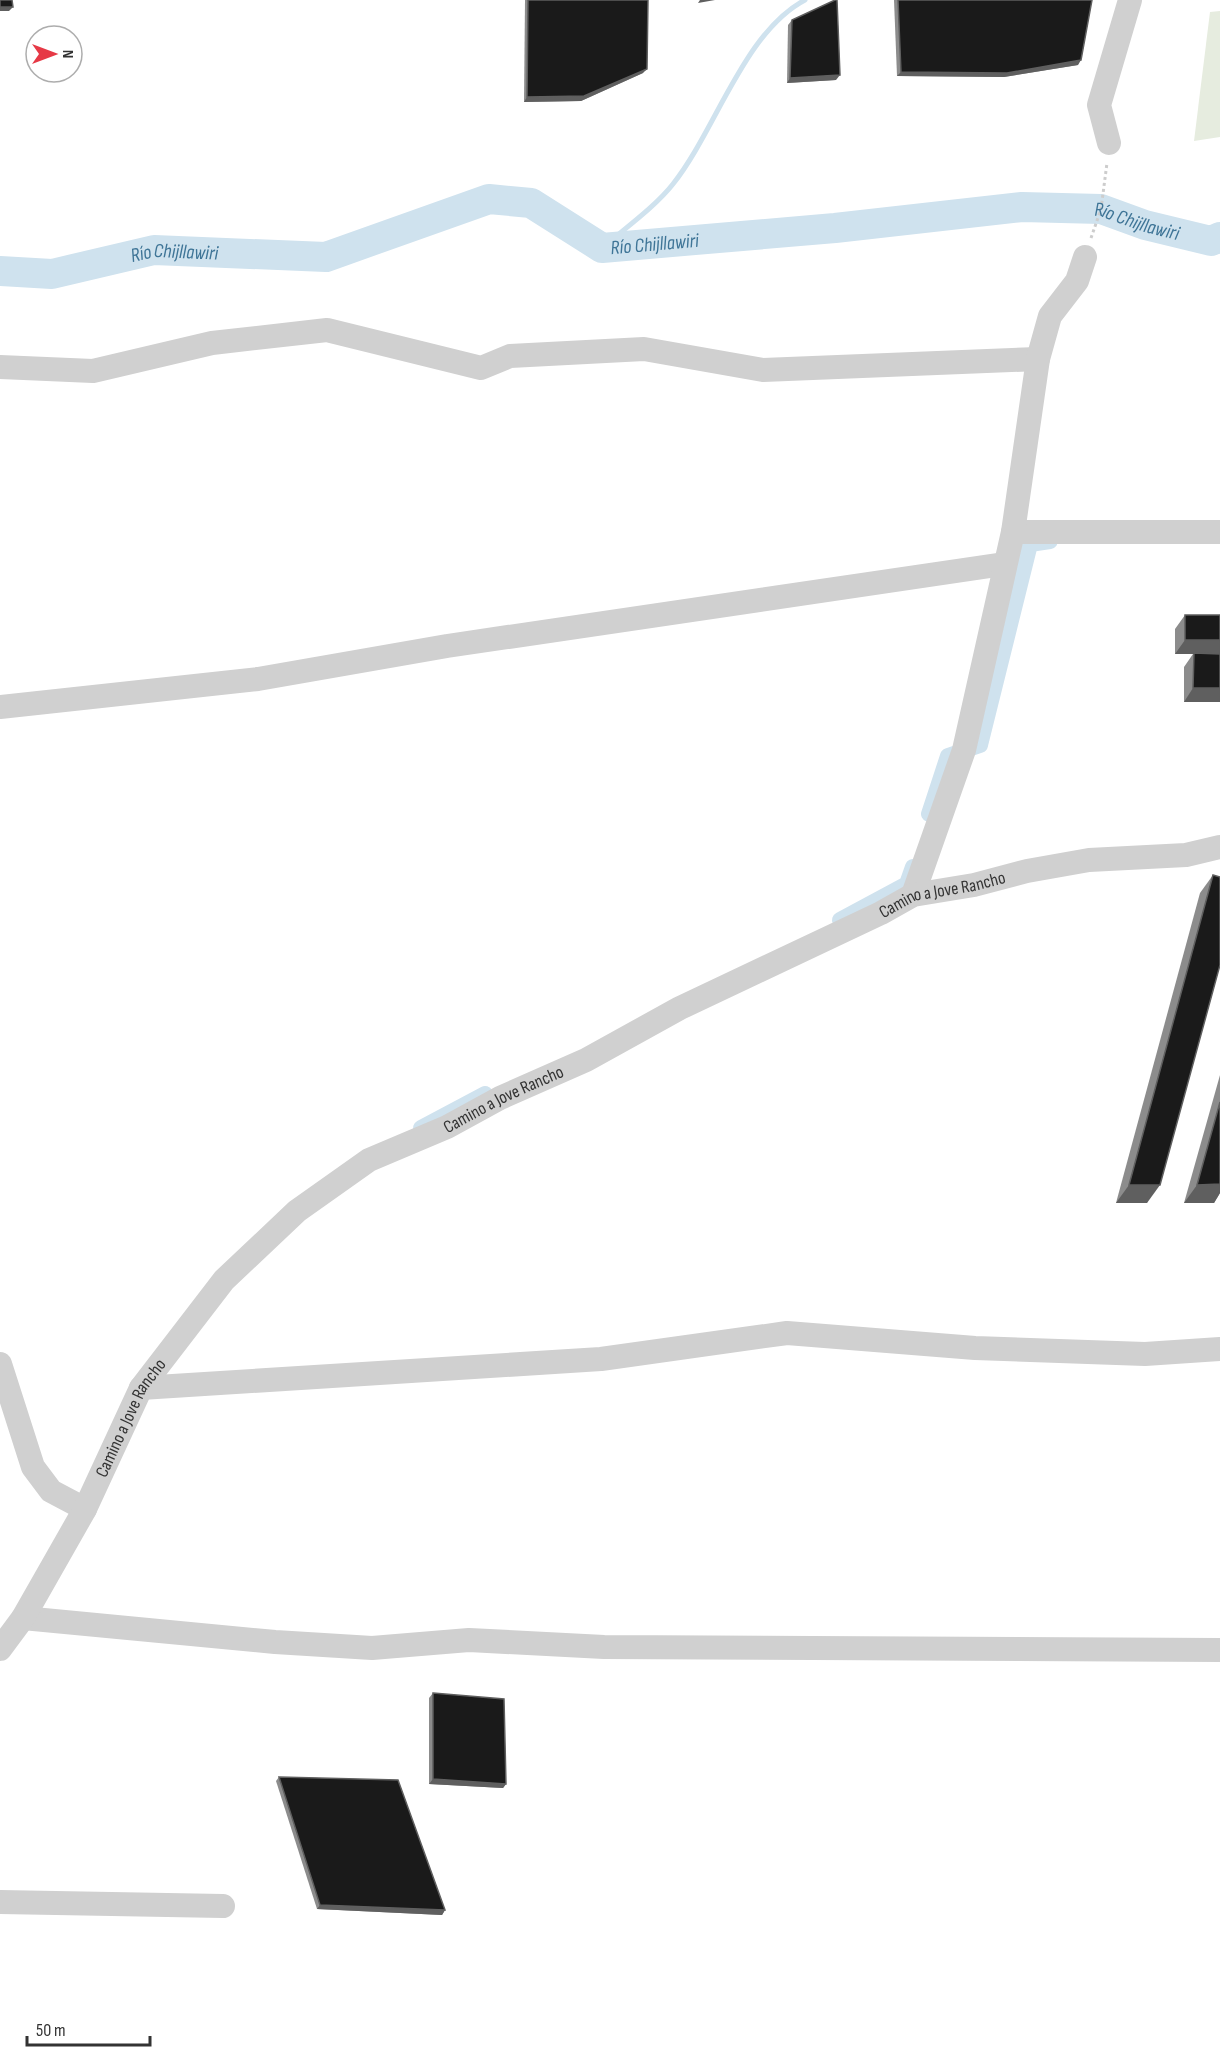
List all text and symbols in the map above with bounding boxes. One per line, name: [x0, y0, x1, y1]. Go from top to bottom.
north arrow: [24, 24, 84, 84]
text: N: [58, 50, 77, 58]
water label: Río Chijllawiri: [1094, 198, 1183, 246]
water label: Río Chijllawiri: [610, 229, 701, 260]
water label: Río Chijllawiri: [128, 239, 220, 268]
street label: Camino a Jove Rancho: [875, 867, 1008, 923]
street label: Camino a Jove Rancho: [440, 1061, 567, 1138]
street label: Camino a Jove Rancho: [91, 1355, 171, 1481]
scale bar: [27, 2009, 150, 2047]
text: 50 m: [36, 2020, 66, 2041]

